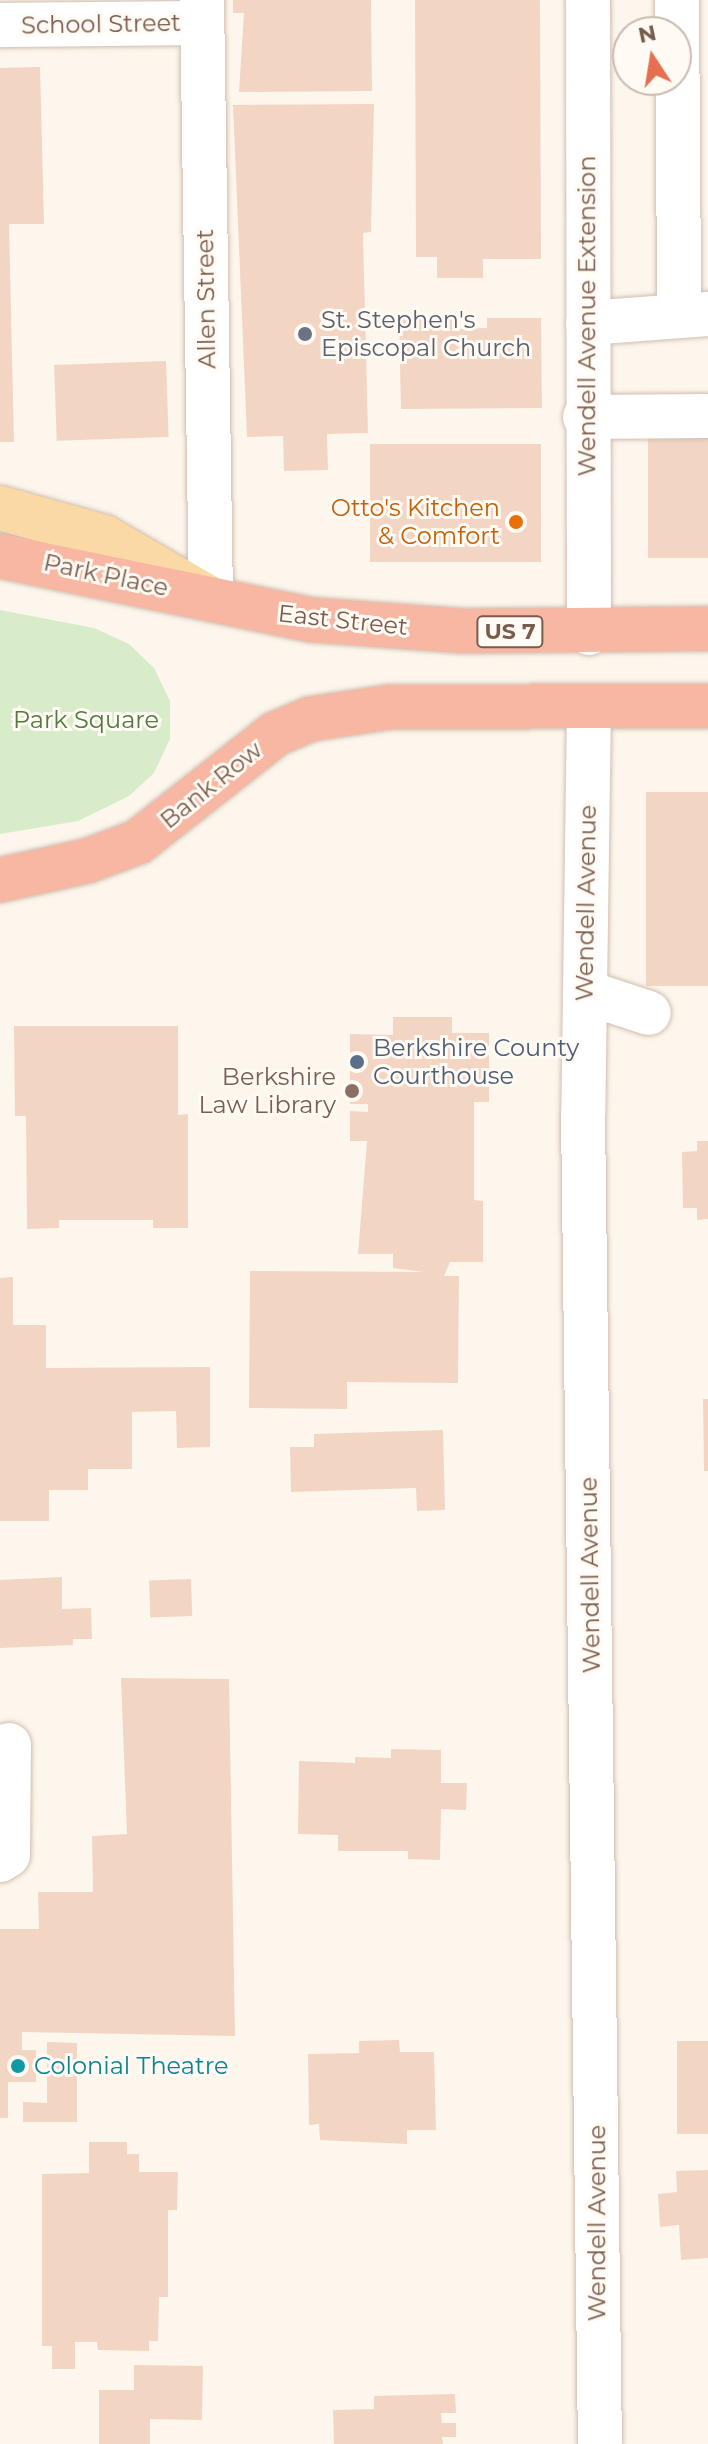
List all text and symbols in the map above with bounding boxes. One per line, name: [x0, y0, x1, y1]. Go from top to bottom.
street label: School Street: [21, 8, 181, 40]
north arrow: [612, 16, 692, 96]
text: N: [636, 19, 659, 49]
street label: Wendell Avenue Extension: [573, 156, 601, 476]
street label: Allen Street: [190, 229, 222, 369]
place label: St. Stephen's Episcopal Church: [321, 306, 531, 362]
marker: St. Stephen's Episcopal Church: [296, 325, 314, 343]
place label: Otto's Kitchen & Comfort: [331, 494, 500, 550]
marker: Otto's Kitchen & Comfort: [507, 513, 525, 531]
street label: Park Place: [41, 548, 171, 602]
street label: East Street: [277, 599, 409, 641]
road number: US 7: [476, 614, 544, 650]
park label: Park Square: [13, 706, 159, 734]
street label: Bank Row: [154, 735, 268, 835]
street label: Wendell Avenue: [570, 804, 602, 1002]
place label: Berkshire County Courthouse: [373, 1034, 579, 1090]
marker: Berkshire County Courthouse: [348, 1053, 366, 1071]
place label: Berkshire Law Library: [198, 1063, 336, 1119]
marker: Berkshire Law Library: [343, 1082, 361, 1100]
street label: Wendell Avenue: [574, 1476, 606, 1674]
place label: Colonial Theatre: [34, 2052, 228, 2080]
marker: Colonial Theatre: [9, 2057, 27, 2075]
street label: Wendell Avenue: [583, 2125, 611, 2321]

